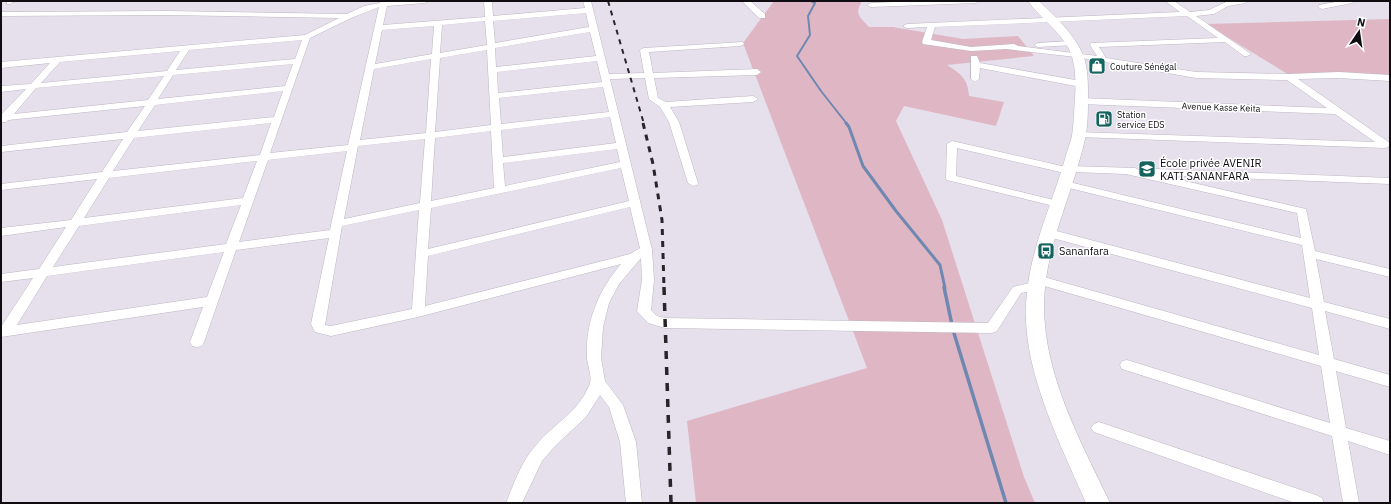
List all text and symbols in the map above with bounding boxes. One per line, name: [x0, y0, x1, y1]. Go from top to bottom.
north arrow: [1339, 12, 1379, 52]
text: N: [1356, 15, 1367, 30]
shop icon: Couture Sénégal: [1087, 56, 1107, 76]
place label: Couture Sénégal: [1110, 61, 1177, 72]
street label: Avenue Kasse Keita: [1181, 100, 1261, 114]
fuel station icon: Station service EDS: [1094, 109, 1114, 129]
place label: Station service EDS: [1117, 109, 1164, 130]
place label: École privée AVENIR KATI SANANFARA: [1160, 156, 1262, 183]
school or university icon: École privée AVENIR KATI SANANFARA: [1137, 159, 1157, 179]
bus stop icon: Sananfara: [1036, 241, 1056, 261]
place label: Sananfara: [1059, 244, 1109, 258]

